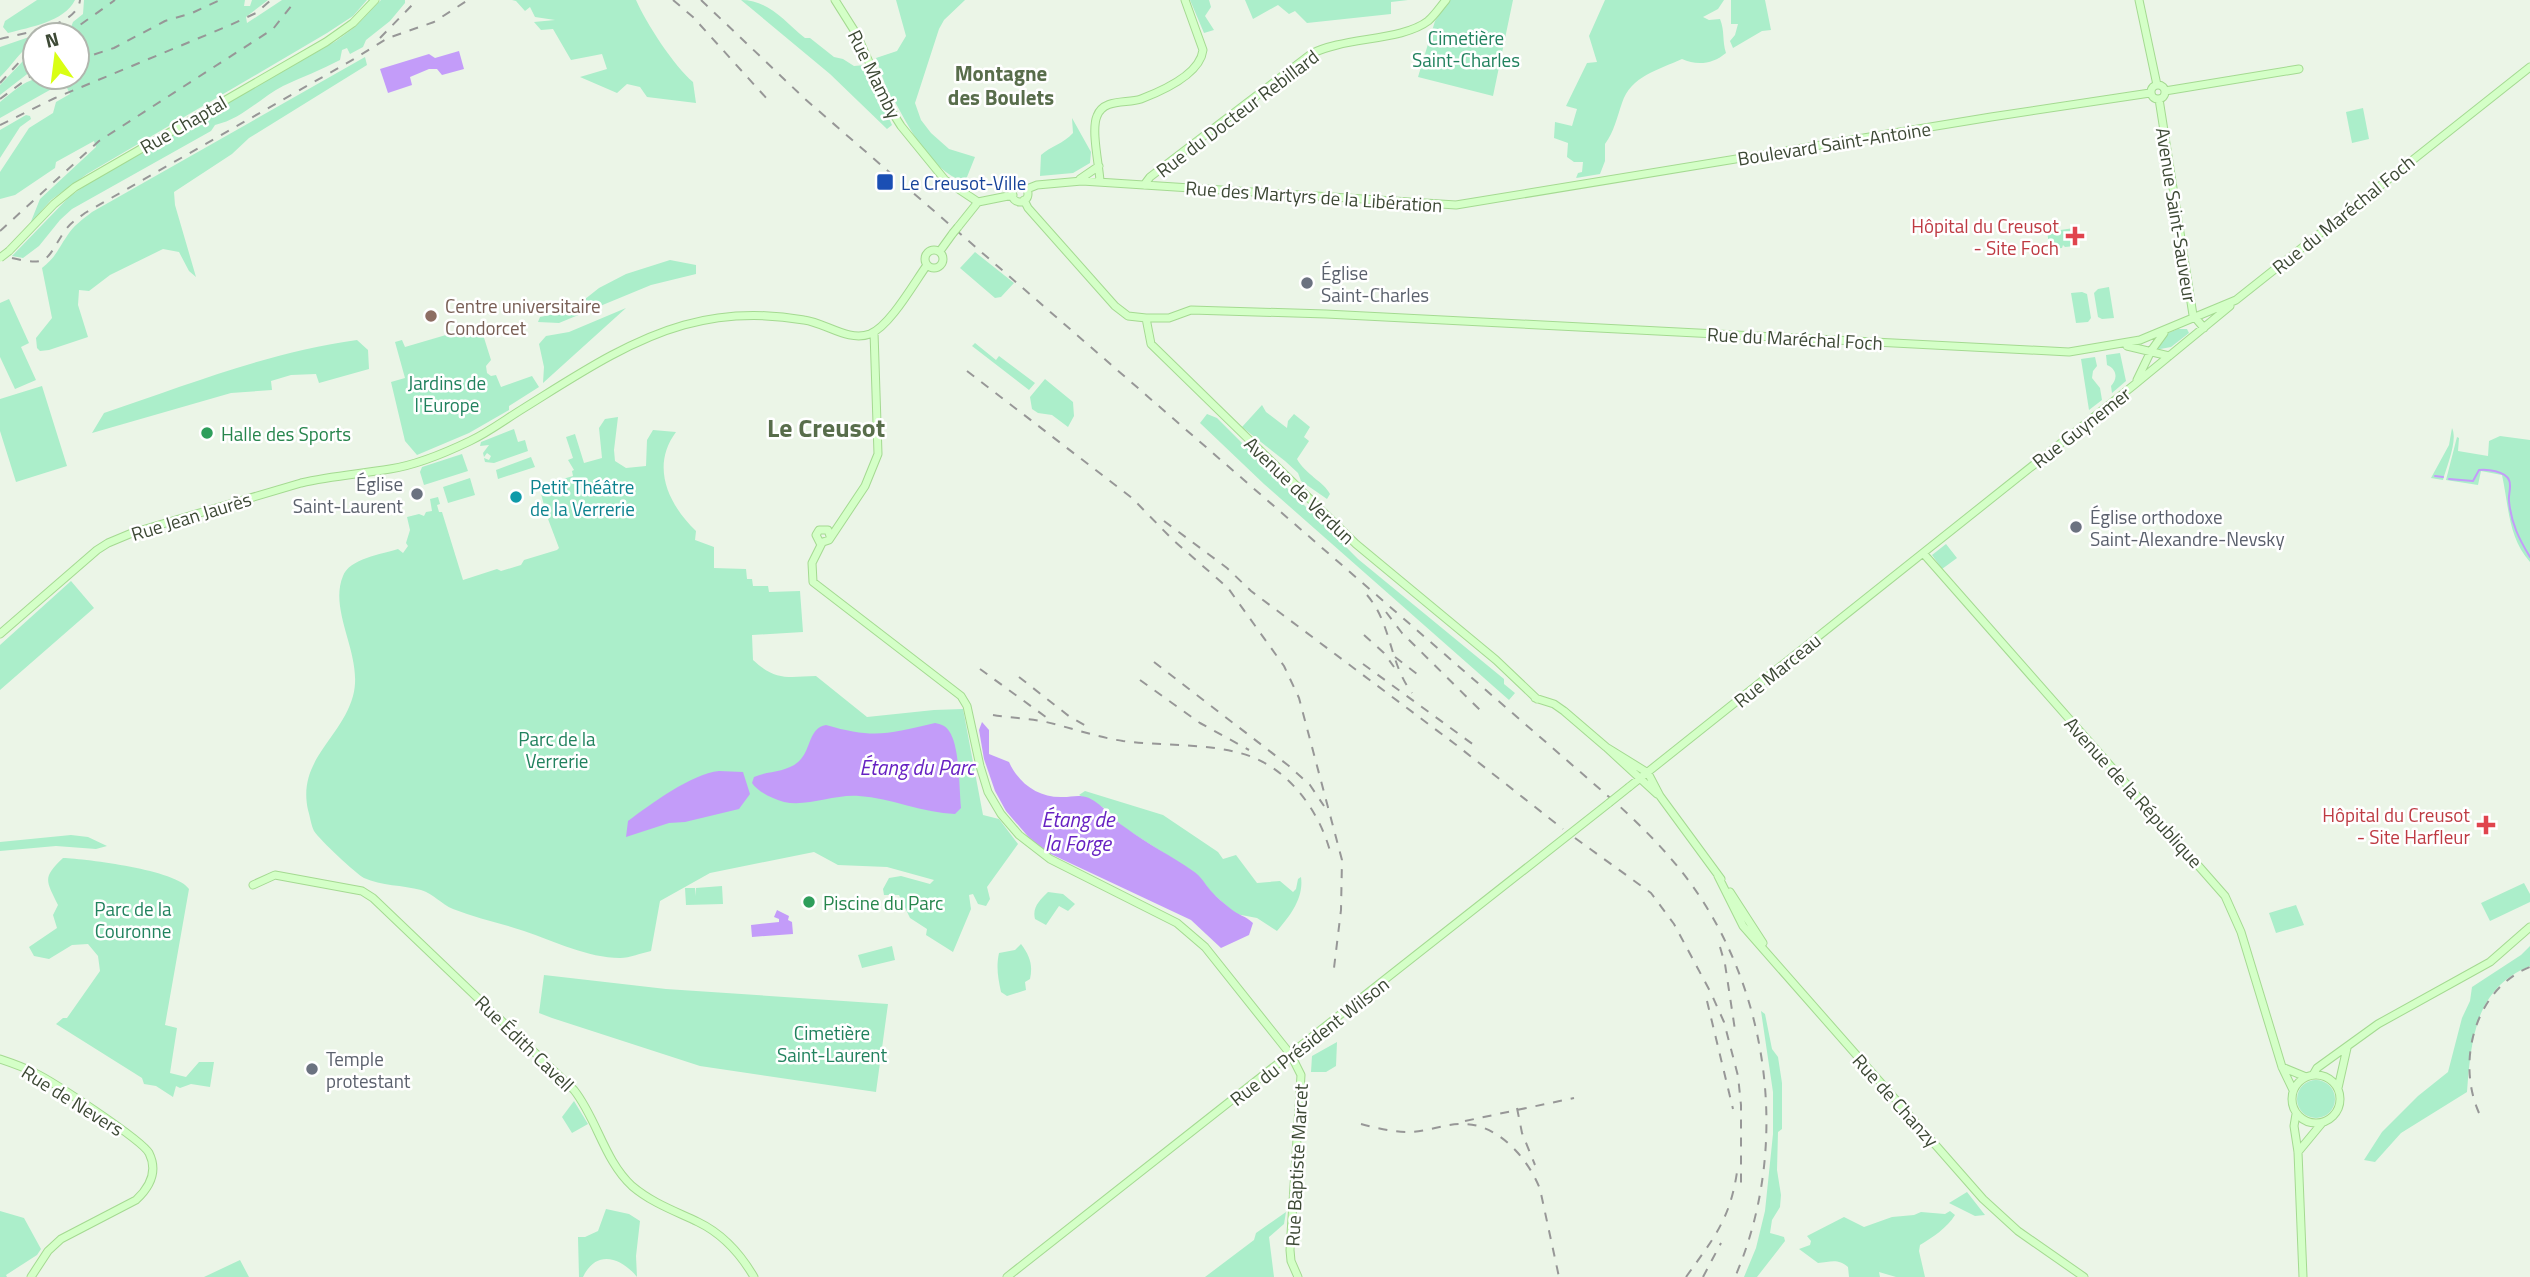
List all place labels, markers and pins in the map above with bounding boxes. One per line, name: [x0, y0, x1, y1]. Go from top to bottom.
place label: Le Creusot-Ville: [901, 168, 1026, 197]
marker: Le Creusot-Ville: [875, 172, 895, 192]
place label: Hôpital du Creusot - Site Foch: [1911, 211, 2059, 262]
marker: Hôpital du Creusot - Site Foch: [2065, 226, 2085, 246]
place label: Église Saint-Charles: [1321, 258, 1429, 309]
marker: Église Saint-Charles: [1299, 275, 1315, 291]
place label: Centre universitaire Condorcet: [445, 291, 601, 342]
marker: Centre universitaire Condorcet: [423, 308, 439, 324]
place label: Halle des Sports: [221, 419, 351, 448]
marker: Halle des Sports: [199, 425, 215, 441]
place label: Église Saint-Laurent: [293, 469, 403, 520]
place label: Petit Théâtre de la Verrerie: [530, 472, 635, 523]
marker: Église Saint-Laurent: [409, 486, 425, 502]
marker: Petit Théâtre de la Verrerie: [508, 489, 524, 505]
place label: Église orthodoxe Saint-Alexandre-Nevsky: [2090, 502, 2285, 553]
marker: Église orthodoxe Saint-Alexandre-Nevsky: [2068, 519, 2084, 535]
place label: Hôpital du Creusot - Site Harfleur: [2322, 800, 2470, 851]
marker: Hôpital du Creusot - Site Harfleur: [2476, 815, 2496, 835]
place label: Piscine du Parc: [823, 888, 943, 917]
marker: Piscine du Parc: [801, 894, 817, 910]
place label: Temple protestant: [326, 1044, 411, 1095]
marker: Temple protestant: [304, 1061, 320, 1077]

